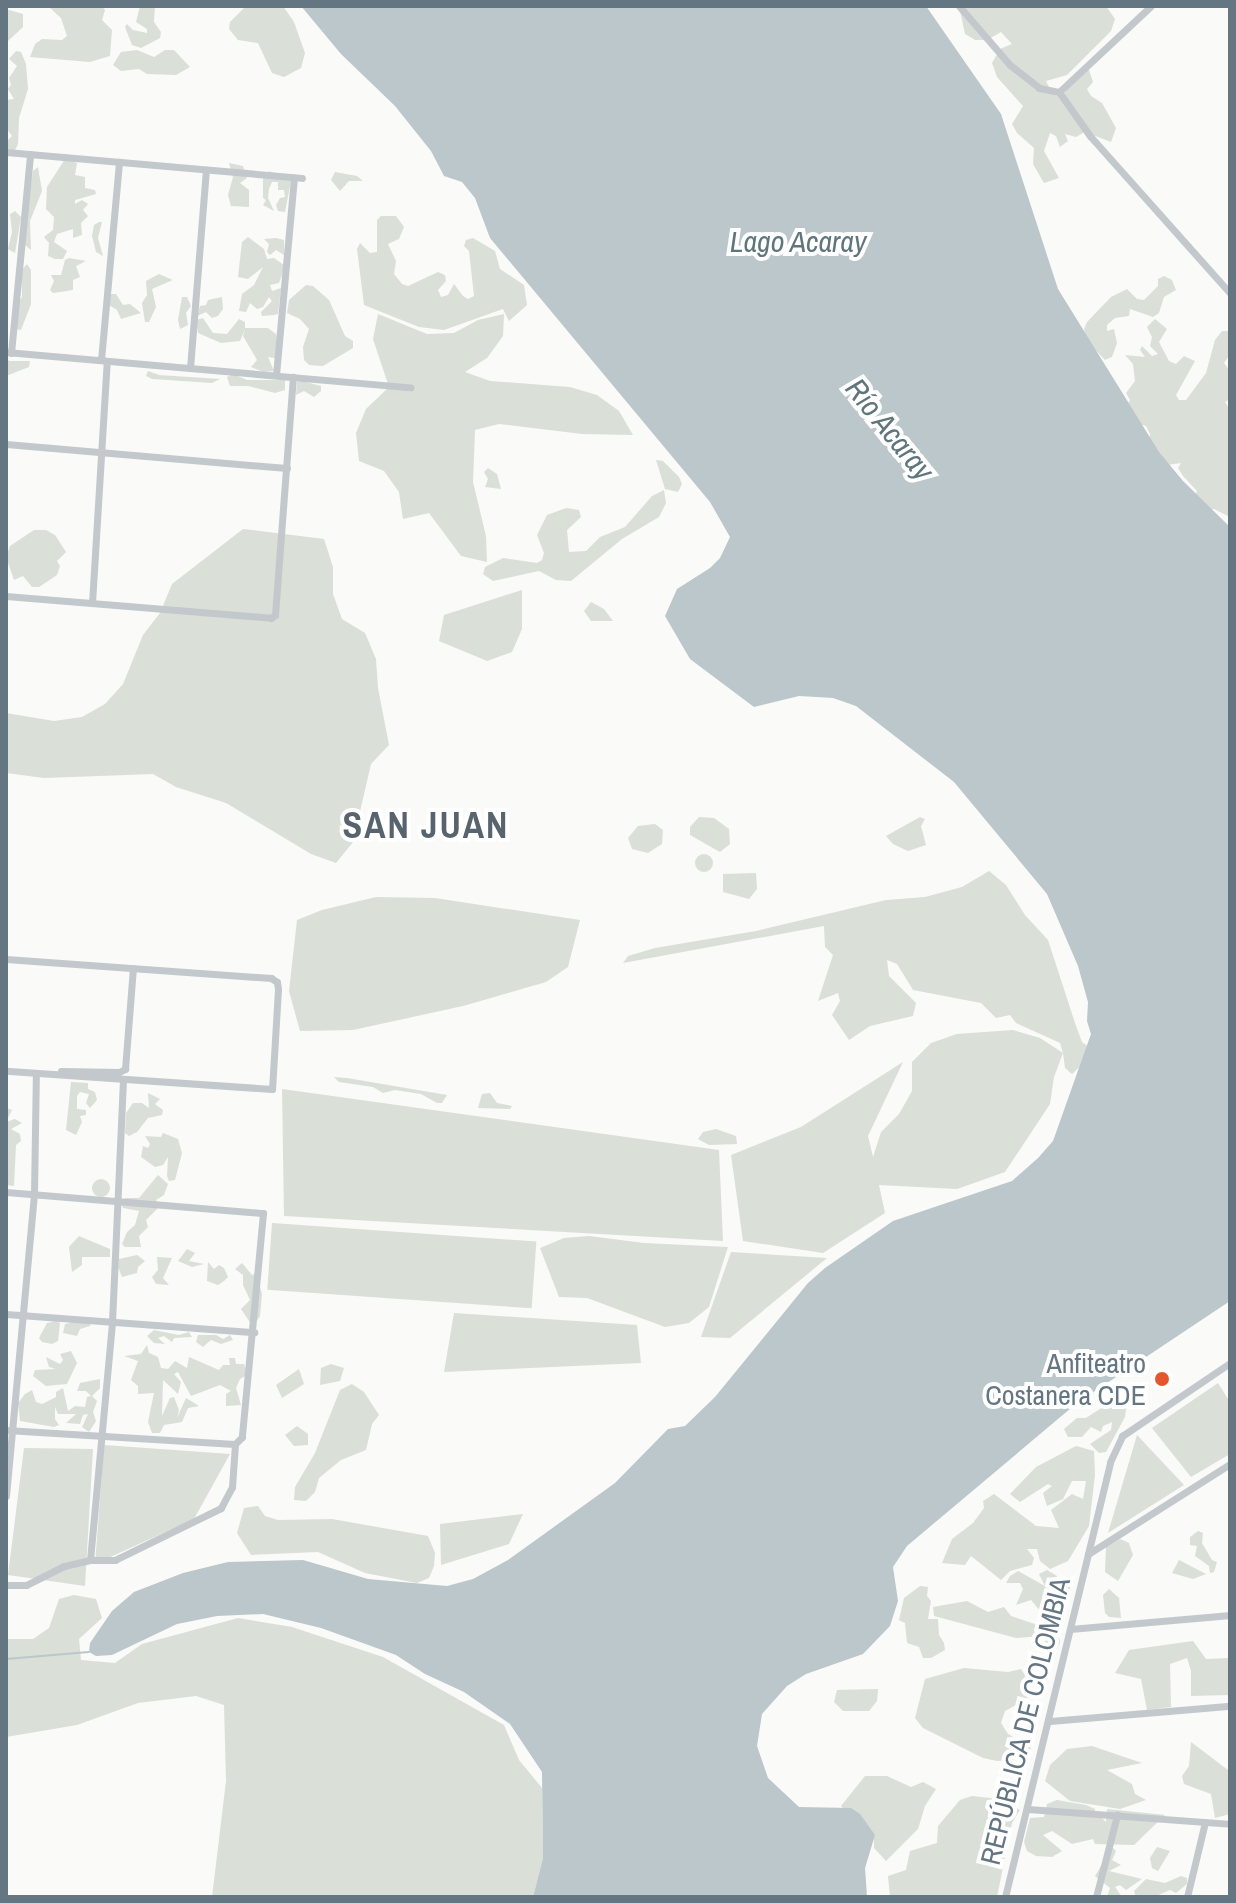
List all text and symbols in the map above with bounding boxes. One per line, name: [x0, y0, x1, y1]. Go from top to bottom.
water label: Lago Acaray: [729, 223, 867, 259]
water label: Río Acaray: [838, 370, 942, 488]
district label: SAN JUAN: [343, 804, 509, 848]
place label: Anfiteatro Costanera CDE: [985, 1346, 1146, 1412]
marker: Anfiteatro Costanera CDE: [1153, 1370, 1171, 1388]
street label: REPÚBLICA DE COLOMBIA: [973, 1573, 1077, 1869]

